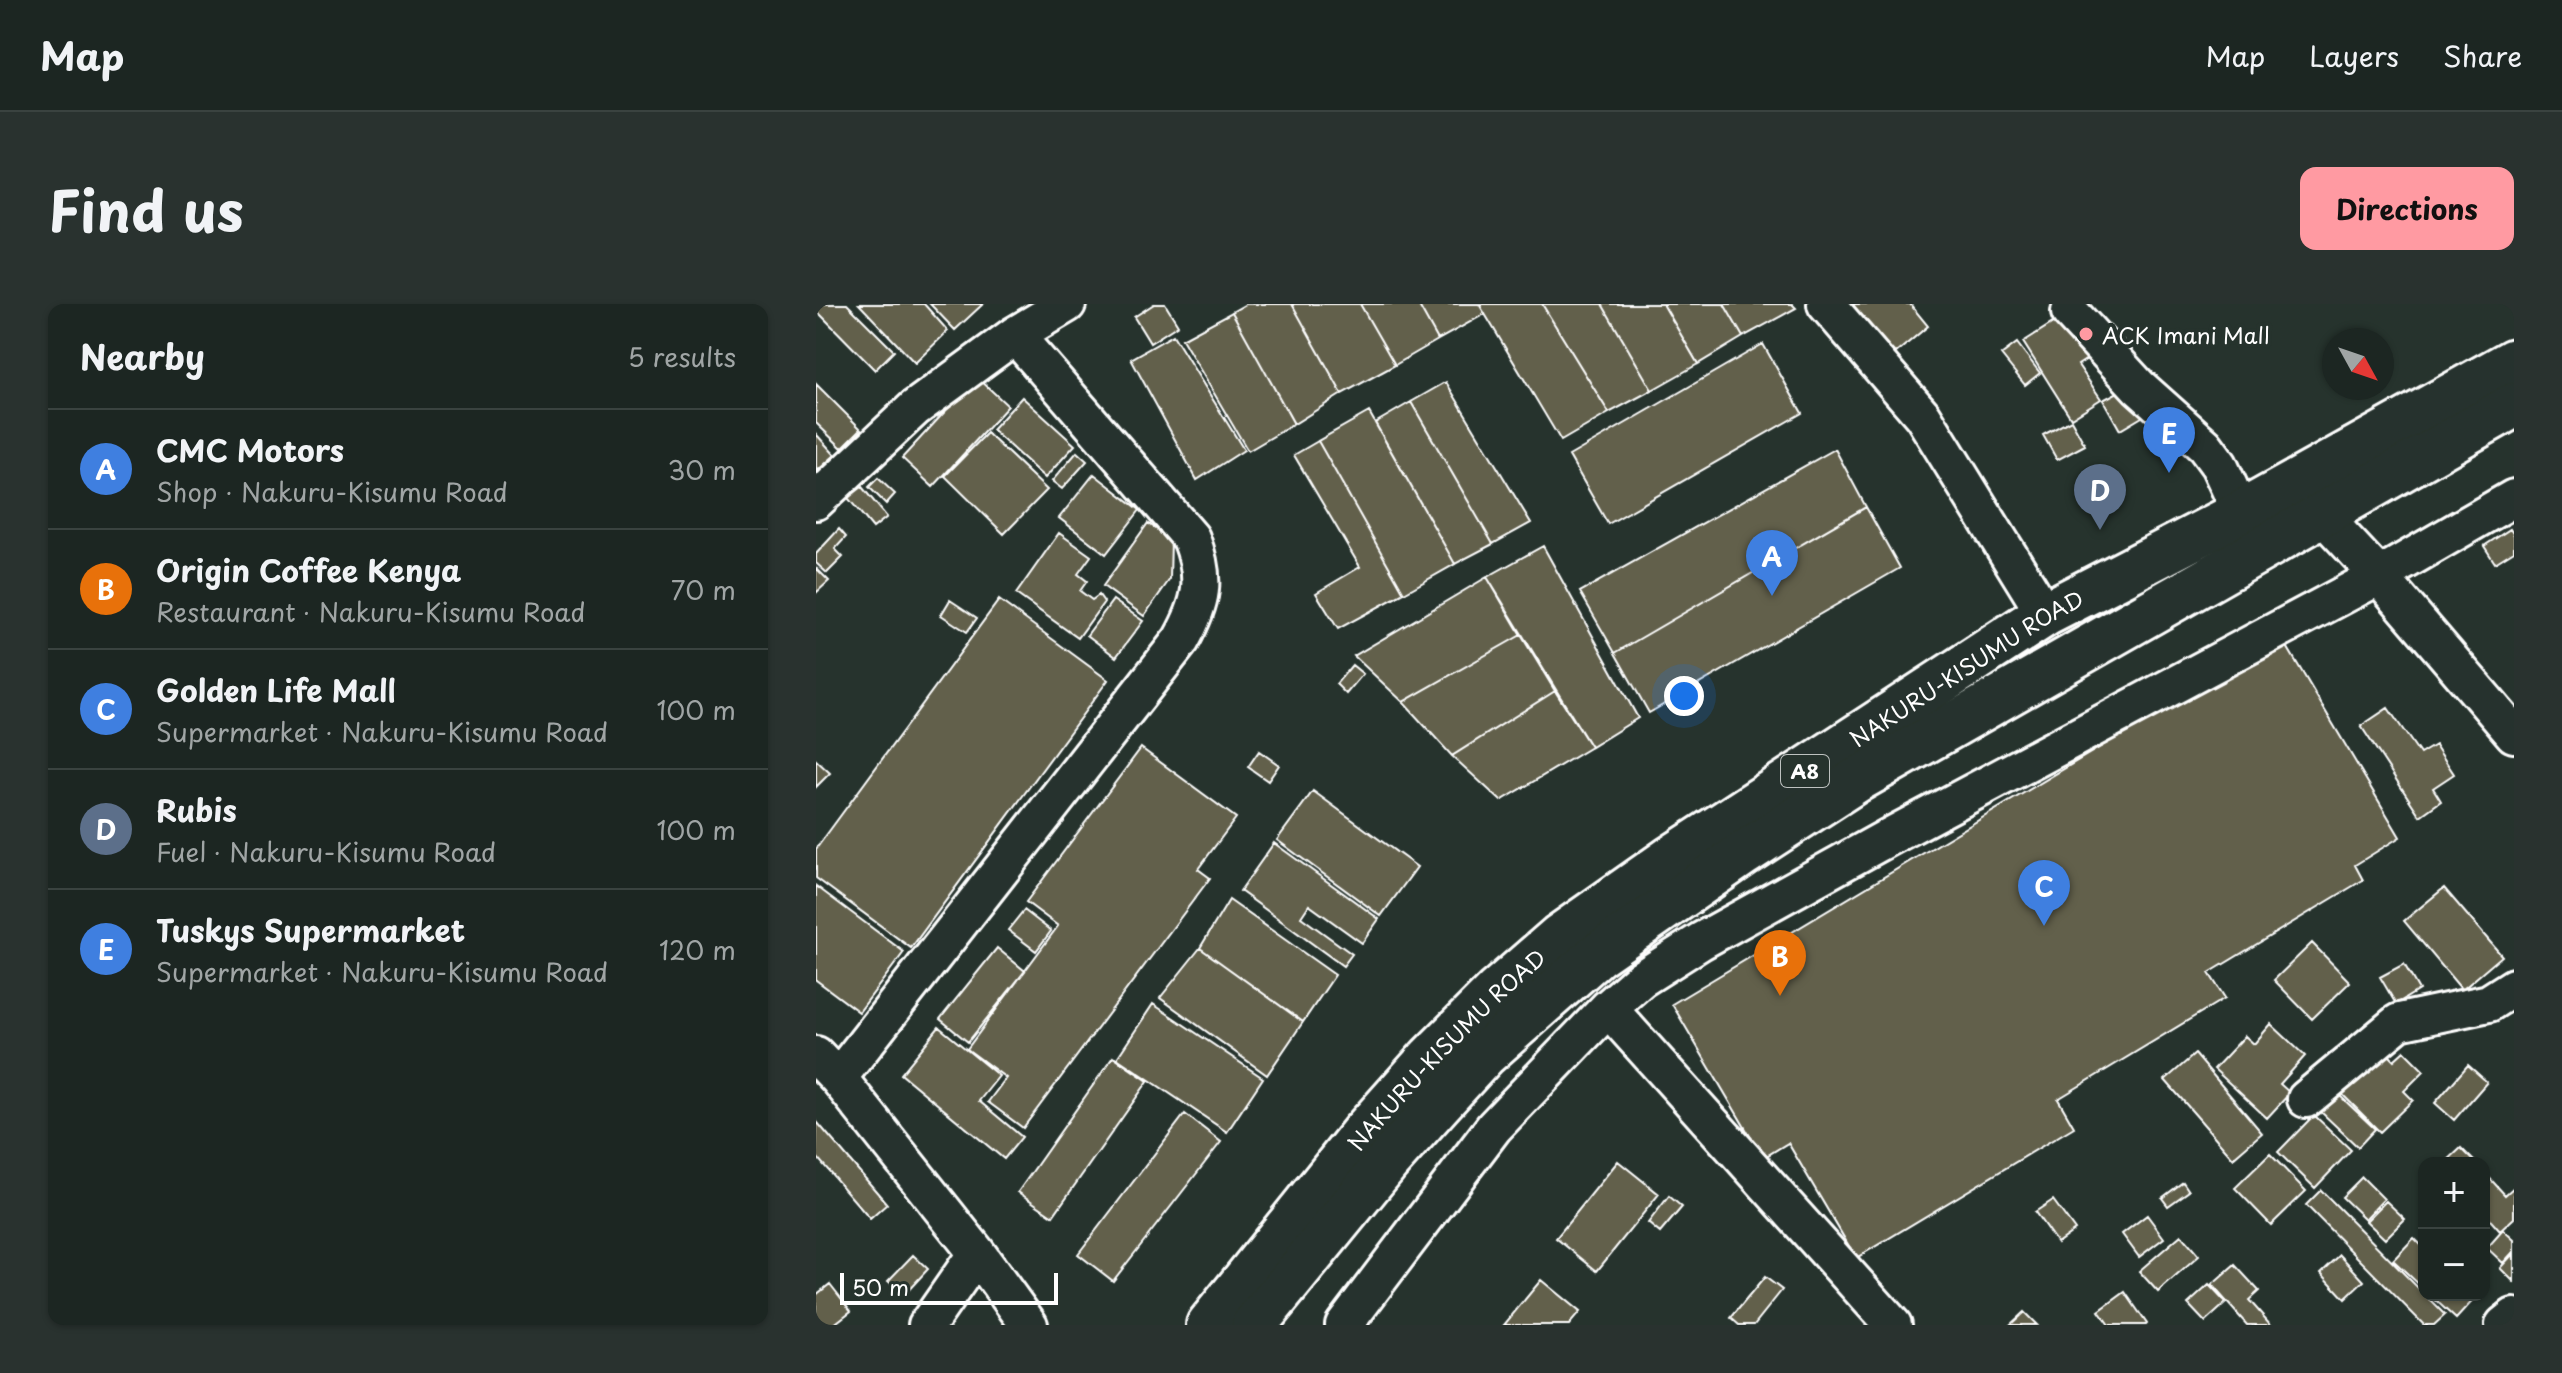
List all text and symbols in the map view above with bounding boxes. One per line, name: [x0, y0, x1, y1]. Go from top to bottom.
text: Map: [40, 27, 124, 84]
text: Map: [2205, 34, 2265, 77]
text: Layers: [2309, 34, 2399, 77]
text: Share: [2443, 34, 2522, 77]
text: Find us: [48, 166, 244, 251]
button: Directions: [2300, 167, 2514, 250]
place label: ACK Imani Mall: [2102, 318, 2270, 351]
marker: ACK Imani Mall: [2077, 325, 2095, 343]
north arrow: [2322, 328, 2394, 400]
text: Nearby: [80, 330, 205, 382]
text: 5 results: [628, 337, 736, 376]
pin: E: [2143, 407, 2195, 473]
text: CMC Motors: [156, 427, 344, 472]
text: A: [96, 450, 116, 489]
text: 30 m: [668, 450, 736, 489]
pin: D: [2074, 464, 2126, 530]
text: Shop · Nakuru-Kisumu Road: [156, 472, 508, 511]
pin: A: [1746, 530, 1798, 596]
text: Origin Coffee Kenya: [156, 547, 461, 592]
text: B: [97, 570, 115, 609]
text: 70 m: [671, 570, 736, 609]
street label: NAKURU-KISUMU ROAD: [1842, 581, 2089, 754]
text: Restaurant · Nakuru-Kisumu Road: [156, 592, 586, 631]
text: Golden Life Mall: [156, 667, 396, 712]
your location: [1664, 676, 1704, 716]
text: C: [96, 690, 116, 729]
text: 100 m: [656, 690, 736, 729]
text: Supermarket · Nakuru-Kisumu Road: [156, 712, 608, 751]
road number: A8: [1781, 755, 1829, 787]
text: Rubis: [156, 787, 237, 832]
text: D: [96, 810, 116, 849]
text: 100 m: [656, 810, 736, 849]
text: Fuel · Nakuru-Kisumu Road: [156, 832, 496, 871]
pin: C: [2018, 860, 2070, 926]
text: Tuskys Supermarket: [156, 907, 465, 952]
text: E: [98, 930, 114, 969]
text: 120 m: [659, 930, 736, 969]
pin: B: [1754, 930, 1806, 996]
street label: NAKURU-KISUMU ROAD: [1339, 940, 1552, 1157]
text: Supermarket · Nakuru-Kisumu Road: [156, 952, 608, 991]
map controls: [2418, 1157, 2490, 1301]
button: +: [2418, 1157, 2490, 1229]
button: −: [2418, 1229, 2490, 1301]
scale bar: [840, 1269, 1058, 1305]
text: 50 m: [852, 1270, 909, 1303]

